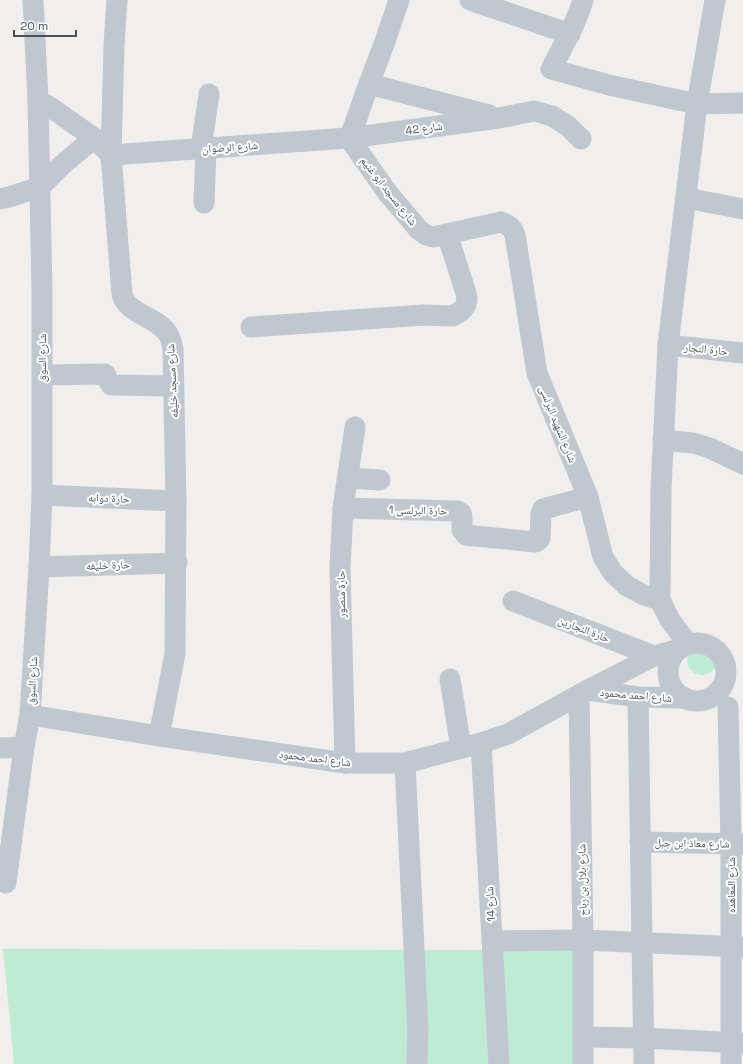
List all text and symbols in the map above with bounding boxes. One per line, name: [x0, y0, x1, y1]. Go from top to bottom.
scale bar: [14, 12, 76, 38]
text: 20 m: [20, 18, 48, 34]
street label: شارع 42: [405, 118, 443, 138]
street label: شارع الرضوان: [202, 138, 258, 156]
street label: شارع مسجد ابو غنيم: [357, 154, 420, 229]
street label: شارع السوق: [35, 334, 49, 382]
street label: حارة النجار: [682, 340, 729, 358]
street label: شارع مسجد خليفه: [163, 344, 181, 418]
street label: شارع الشهيد البرلسى: [536, 383, 580, 465]
street label: حارة دوابه: [88, 490, 130, 506]
street label: حارة البرلسى 1: [389, 502, 447, 518]
street label: حارة خليفه: [86, 557, 130, 573]
street label: حارة منصور: [334, 570, 348, 619]
street label: حارة النجارين: [556, 613, 612, 645]
street label: شارع السوق: [24, 657, 40, 705]
street label: شارع احمد محمود: [599, 685, 673, 705]
street label: شارع احمد محمود: [278, 747, 352, 769]
street label: شارع معاذ ابن جبل: [654, 835, 730, 851]
street label: شارع بلال بن رباح: [574, 844, 590, 916]
street label: شارع المعاهده: [724, 857, 738, 913]
street label: شارع 14: [482, 886, 498, 922]

